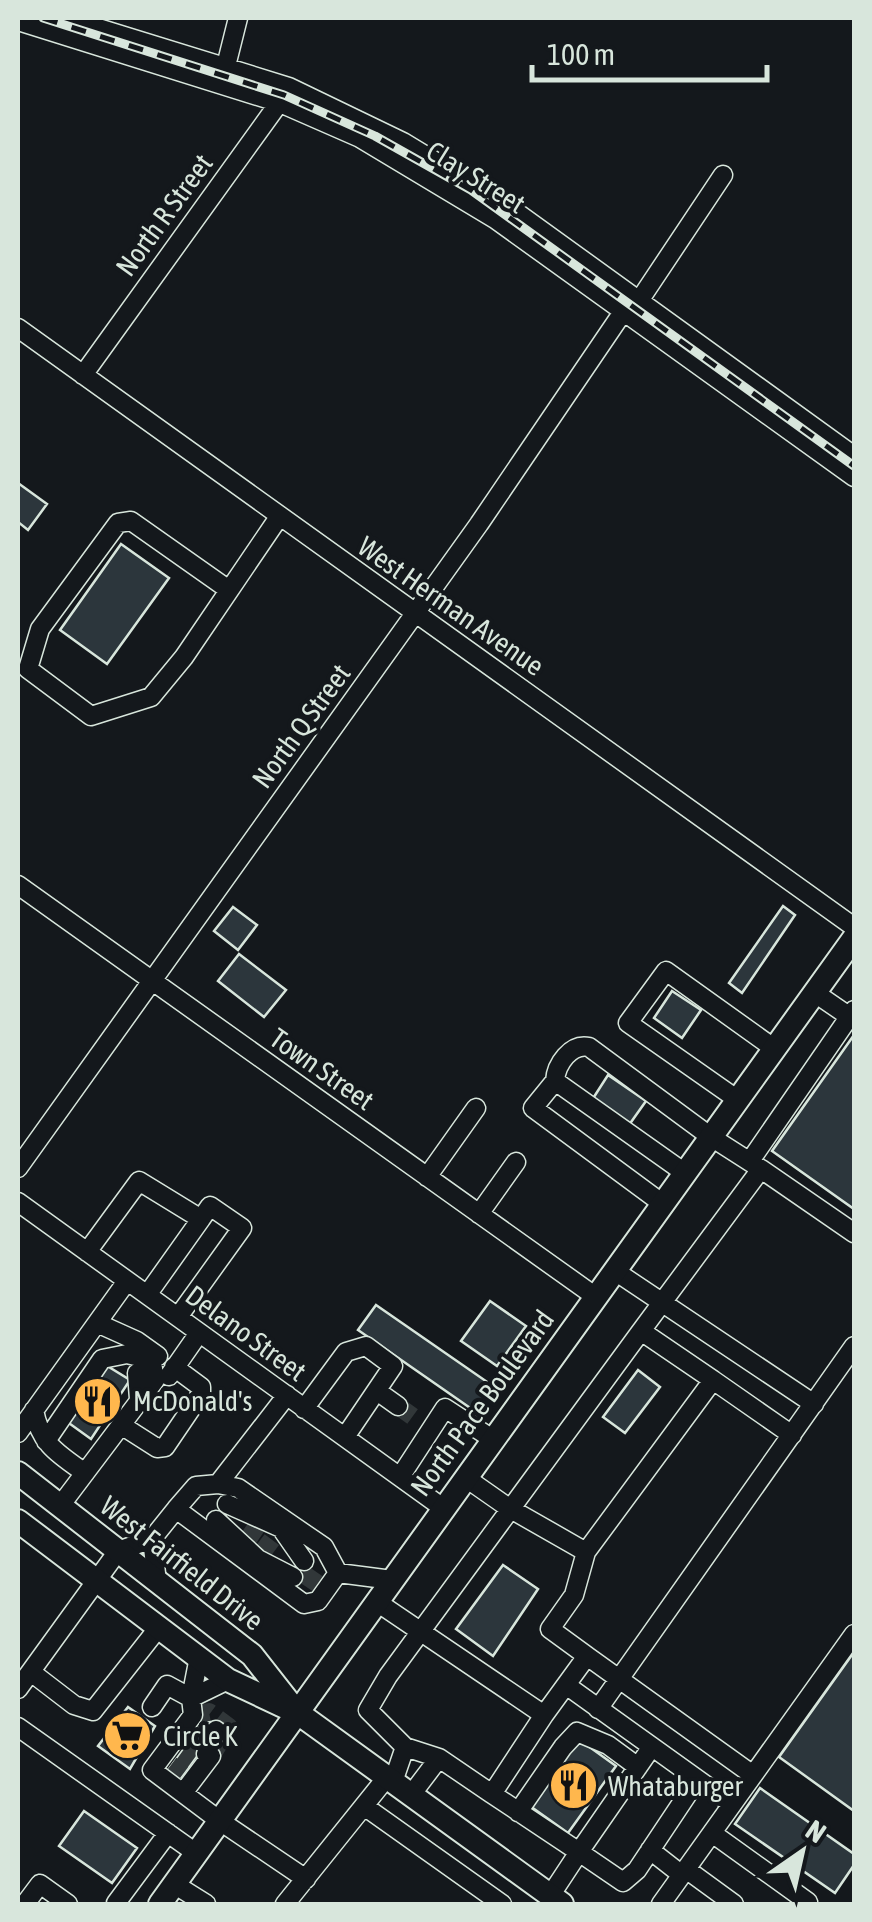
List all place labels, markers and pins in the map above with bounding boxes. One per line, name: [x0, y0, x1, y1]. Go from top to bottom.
restaurant icon: McDonald's: [72, 1375, 124, 1427]
place label: McDonald's: [133, 1385, 252, 1417]
supermarket icon: Circle K: [102, 1710, 154, 1762]
place label: Circle K: [163, 1720, 238, 1752]
restaurant icon: Whataburger: [547, 1760, 599, 1812]
place label: Whataburger: [608, 1770, 743, 1802]

